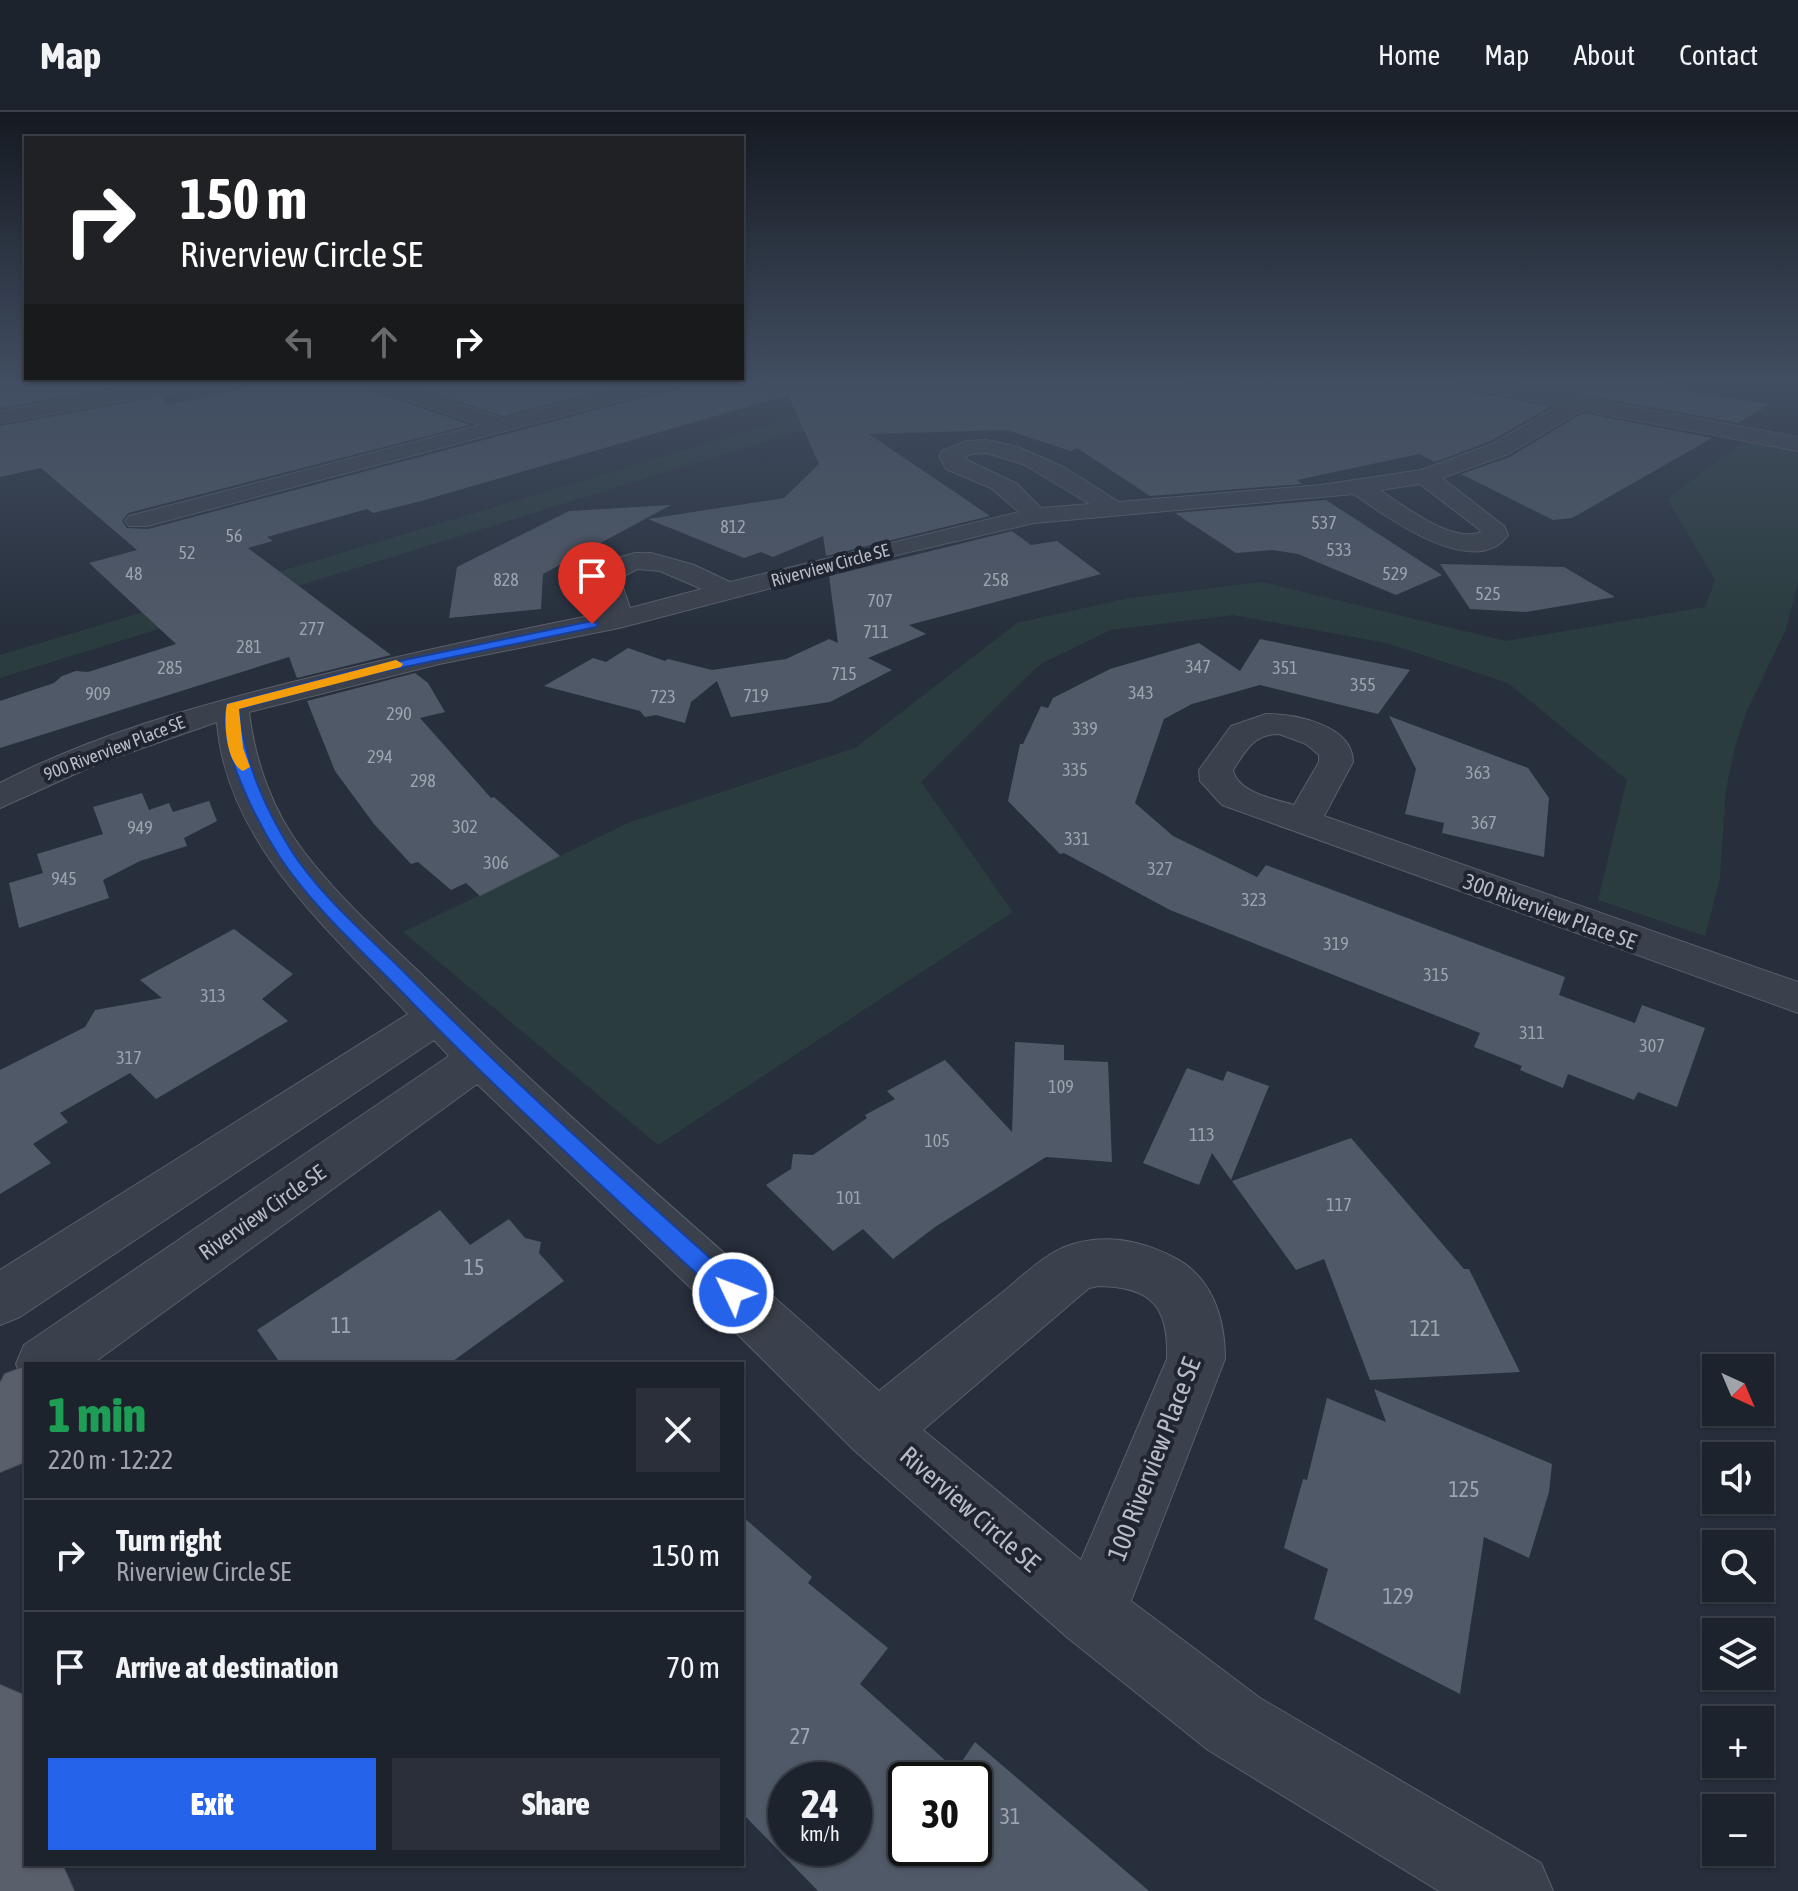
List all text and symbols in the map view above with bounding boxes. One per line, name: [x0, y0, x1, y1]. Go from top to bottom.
text: Map: [40, 34, 101, 77]
text: Home: [1378, 39, 1440, 71]
text: Map: [1484, 39, 1529, 71]
text: About: [1573, 39, 1635, 71]
text: Contact: [1679, 39, 1758, 71]
text: 150 m: [180, 167, 307, 231]
icon: right: [48, 168, 152, 272]
text: Riverview Circle SE: [180, 233, 423, 275]
icon: left: [278, 320, 322, 364]
icon: ahead: [362, 320, 406, 364]
icon: right: [446, 320, 490, 364]
house number: 537: [1311, 512, 1337, 533]
house number: 812: [720, 516, 746, 537]
house number: 56: [226, 525, 242, 546]
street label: Riverview Circle SE: [769, 539, 892, 591]
house number: 533: [1326, 539, 1352, 560]
house number: 52: [179, 542, 195, 563]
pin: [558, 542, 626, 624]
icon: arrive: [570, 554, 614, 598]
house number: 48: [126, 563, 142, 584]
house number: 529: [1382, 563, 1408, 584]
house number: 828: [493, 569, 519, 590]
house number: 258: [983, 569, 1009, 590]
house number: 525: [1475, 583, 1501, 604]
house number: 707: [867, 590, 893, 611]
house number: 277: [299, 618, 325, 639]
house number: 711: [863, 621, 889, 642]
house number: 281: [236, 636, 262, 657]
house number: 347: [1185, 656, 1211, 677]
house number: 285: [157, 657, 183, 678]
house number: 351: [1272, 657, 1298, 678]
house number: 715: [831, 663, 857, 684]
house number: 355: [1350, 674, 1376, 695]
house number: 343: [1128, 682, 1154, 703]
house number: 909: [85, 683, 111, 704]
house number: 719: [743, 685, 769, 706]
house number: 723: [650, 686, 676, 707]
house number: 290: [386, 703, 412, 724]
street label: 900 Riverview Place SE: [41, 711, 188, 784]
house number: 339: [1072, 718, 1098, 739]
house number: 294: [367, 746, 393, 767]
house number: 335: [1062, 759, 1088, 780]
house number: 363: [1465, 762, 1491, 783]
house number: 298: [410, 770, 436, 791]
house number: 367: [1471, 812, 1497, 833]
house number: 302: [452, 816, 478, 837]
house number: 949: [127, 817, 153, 838]
house number: 331: [1064, 828, 1090, 849]
house number: 306: [483, 852, 509, 873]
house number: 327: [1147, 858, 1173, 879]
house number: 945: [51, 868, 77, 889]
street label: 300 Riverview Place SE: [1460, 868, 1641, 955]
house number: 323: [1241, 889, 1267, 910]
house number: 319: [1323, 933, 1349, 954]
house number: 315: [1423, 964, 1449, 985]
house number: 313: [200, 985, 226, 1006]
house number: 311: [1519, 1022, 1545, 1043]
house number: 307: [1639, 1035, 1665, 1056]
house number: 317: [116, 1047, 142, 1068]
house number: 109: [1048, 1076, 1074, 1097]
house number: 113: [1189, 1124, 1215, 1145]
house number: 105: [924, 1130, 950, 1151]
street label: Riverview Circle SE: [194, 1158, 331, 1265]
house number: 101: [836, 1187, 862, 1208]
house number: 117: [1326, 1194, 1352, 1215]
position arrow: [691, 1251, 775, 1335]
house number: 15: [464, 1254, 484, 1280]
house number: 11: [331, 1312, 351, 1338]
house number: 121: [1409, 1315, 1441, 1341]
street label: 100 Riverview Place SE: [1101, 1353, 1207, 1565]
north arrow: [1702, 1354, 1774, 1426]
map controls: [1702, 1354, 1774, 1866]
text: 1 min: [48, 1387, 146, 1442]
button: close: [636, 1388, 720, 1472]
street label: Riverview Circle SE: [894, 1440, 1046, 1578]
button: sound: [1702, 1442, 1774, 1514]
text: 220 m · 12:22: [48, 1445, 173, 1475]
house number: 125: [1448, 1476, 1480, 1502]
text: Turn right: [116, 1523, 222, 1557]
button: search: [1702, 1530, 1774, 1602]
icon: right: [48, 1533, 92, 1577]
text: 150 m: [652, 1538, 720, 1572]
text: Riverview Circle SE: [116, 1557, 291, 1587]
house number: 129: [1382, 1583, 1414, 1609]
button: layers: [1702, 1618, 1774, 1690]
icon: arrive: [48, 1645, 92, 1689]
text: Arrive at destination: [116, 1650, 338, 1684]
text: 70 m: [666, 1650, 720, 1684]
button: +: [1702, 1706, 1774, 1778]
house number: 27: [790, 1723, 810, 1749]
button: Exit: [48, 1758, 376, 1850]
button: Share: [392, 1758, 720, 1850]
speed limit sign: 30: [888, 1762, 992, 1866]
text: 24: [801, 1781, 839, 1826]
button: −: [1702, 1794, 1774, 1866]
house number: 31: [1000, 1803, 1020, 1829]
text: km/h: [800, 1822, 840, 1845]

